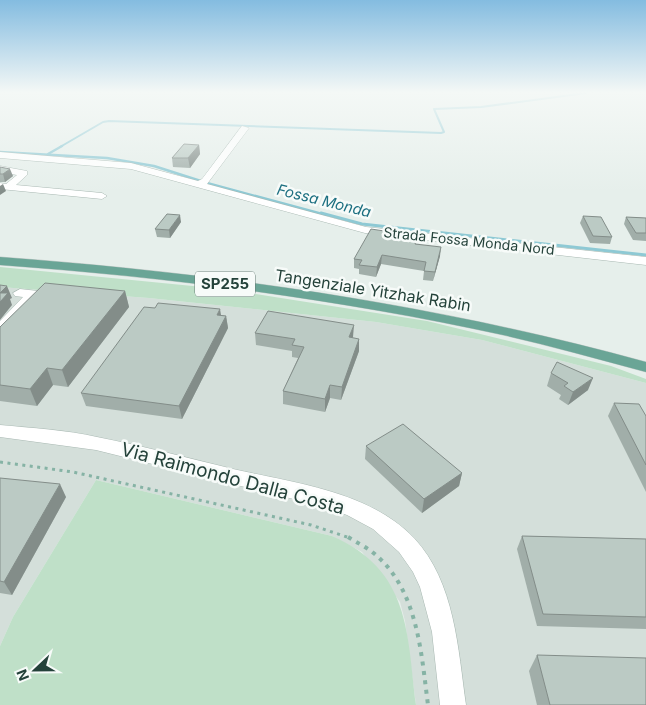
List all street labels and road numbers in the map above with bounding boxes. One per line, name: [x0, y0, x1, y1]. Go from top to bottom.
street label: Strada Fossa Monda Nord: [383, 223, 555, 258]
street label: Tangenziale Yitzhak Rabin: [274, 265, 472, 315]
road number: SP255: [195, 272, 255, 296]
street label: Via Raimondo Dalla Costa: [119, 438, 347, 519]

